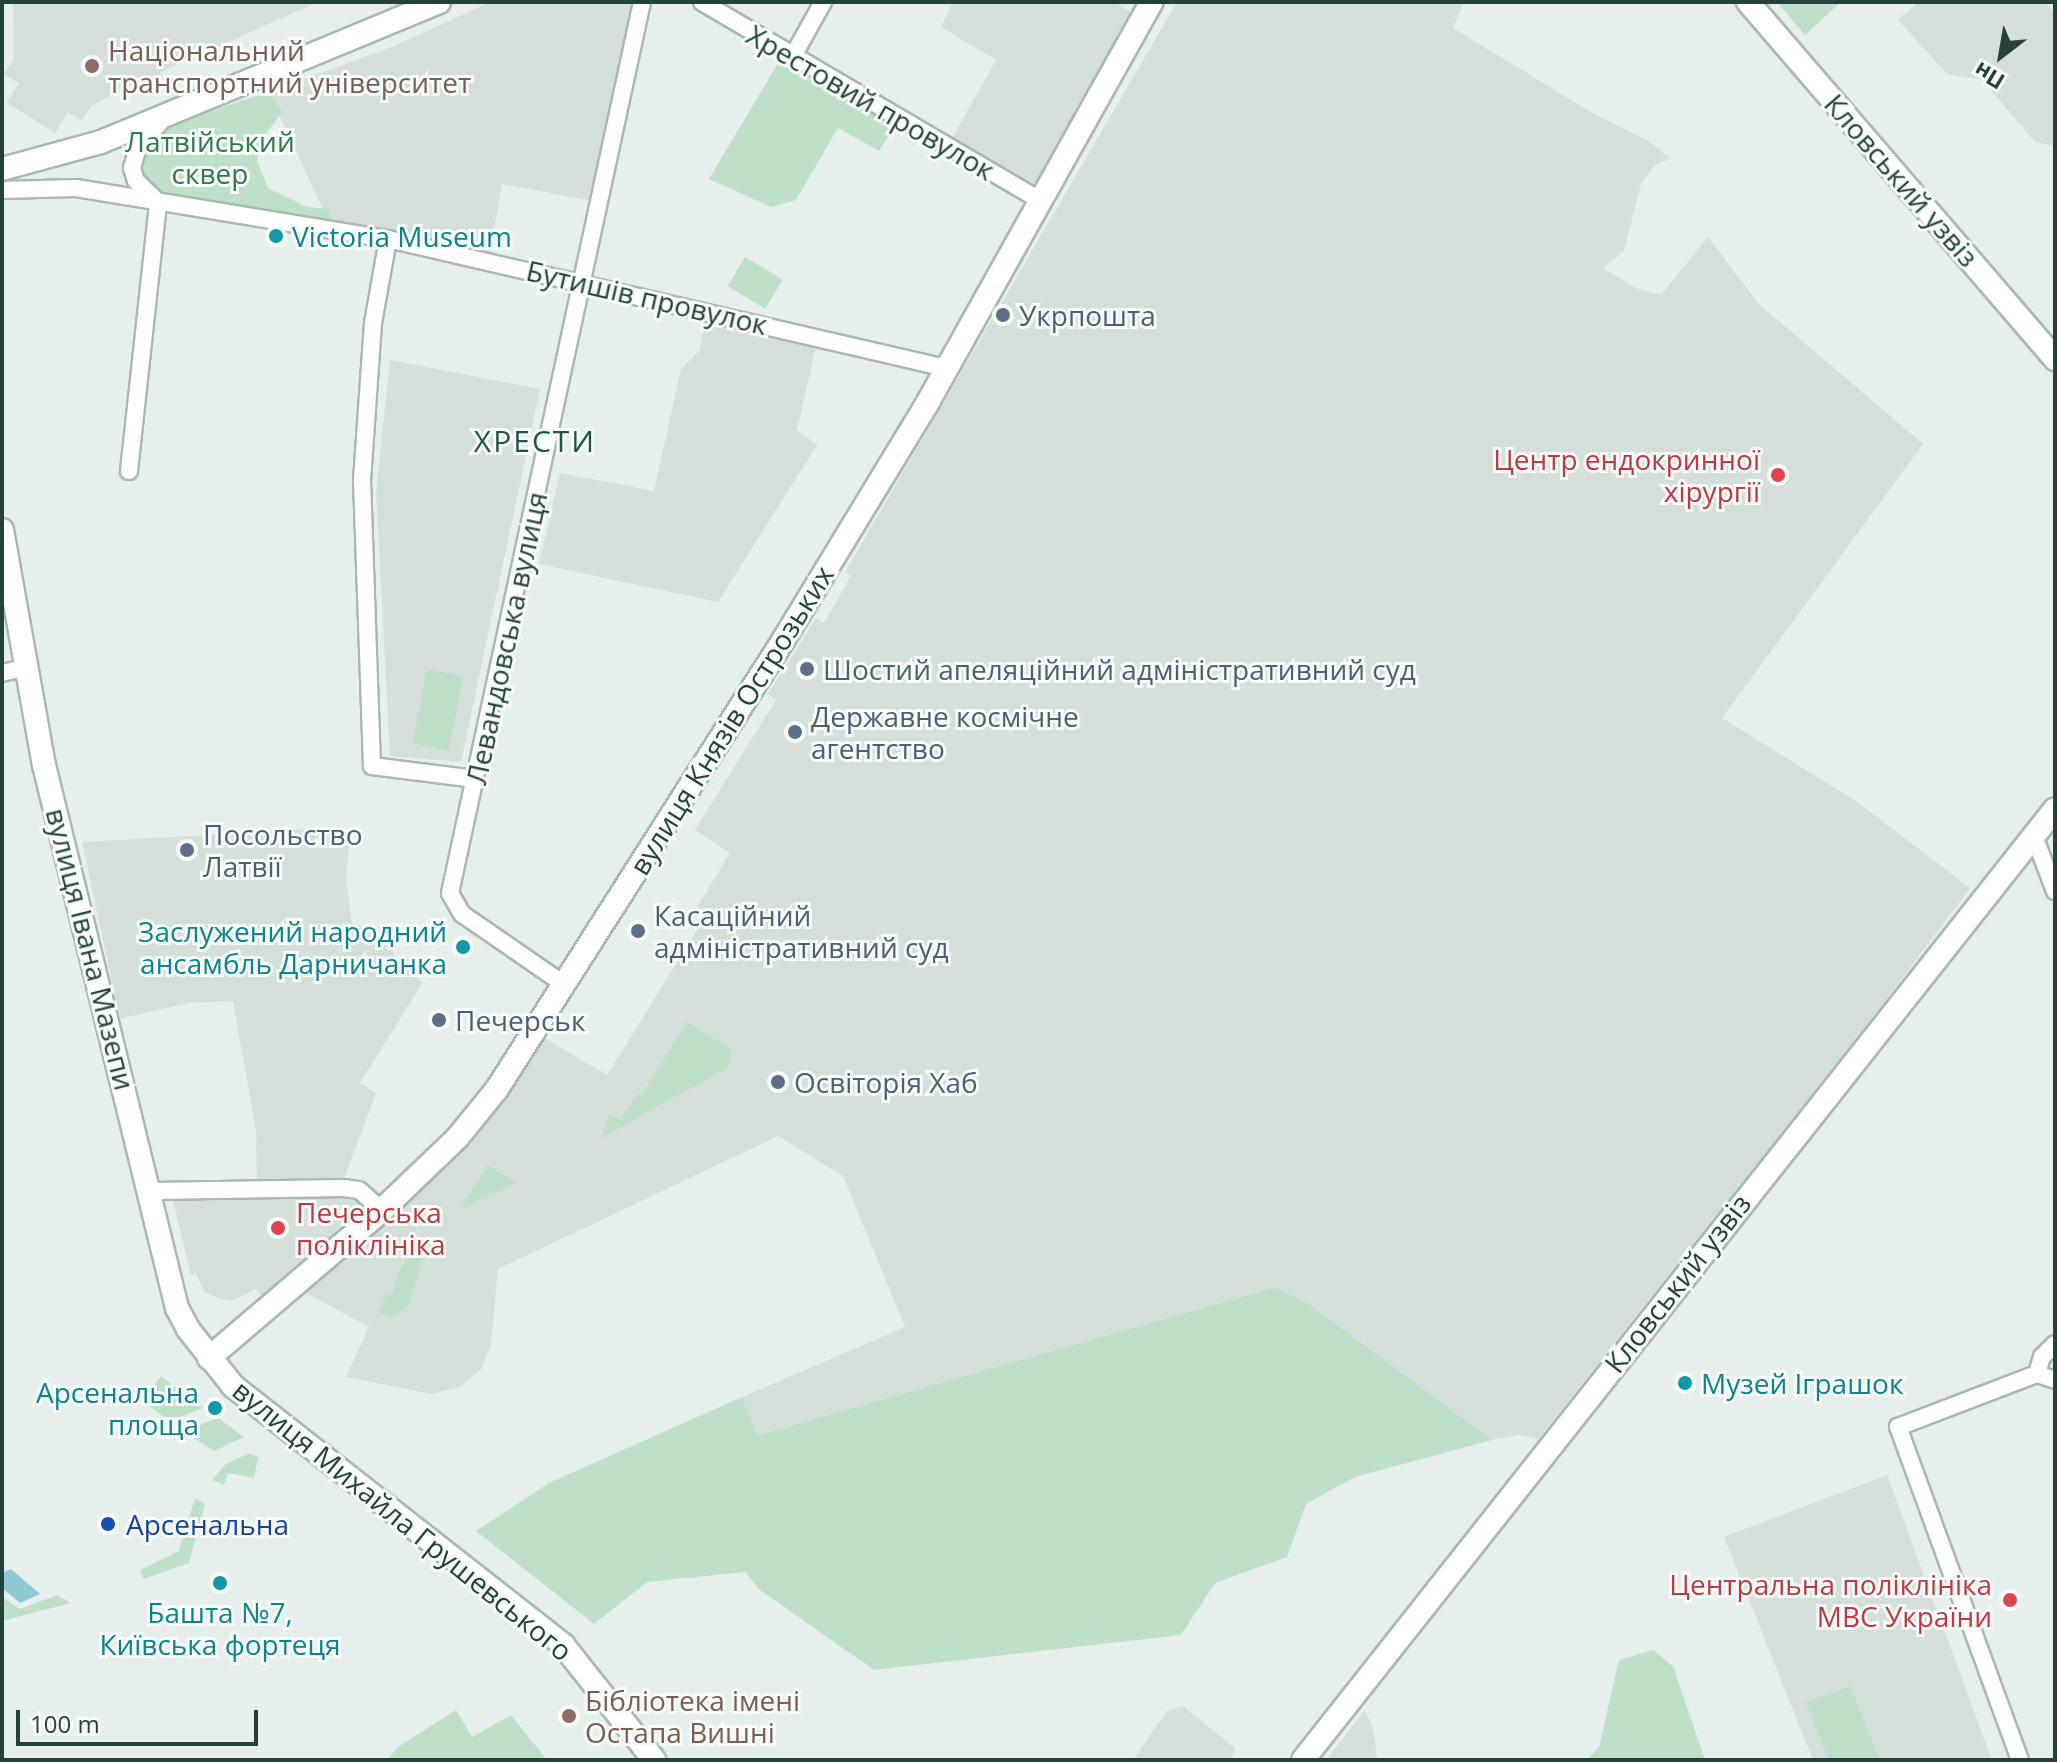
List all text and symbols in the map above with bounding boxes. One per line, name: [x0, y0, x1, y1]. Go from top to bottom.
north arrow: [1961, 16, 2041, 96]
street label: Хрестовий провулок: [741, 17, 1001, 187]
place label: Національний транспортний університет: [108, 33, 471, 99]
text: Пн: [1968, 56, 2010, 97]
marker: Національний транспортний університет: [83, 57, 101, 75]
street label: Кловський узвіз: [1818, 87, 1986, 273]
park label: Латвійський сквер: [125, 124, 295, 190]
place label: Victoria Museum: [292, 219, 512, 253]
marker: Victoria Museum: [267, 227, 285, 245]
street label: Бутишів провулок: [523, 253, 771, 341]
place label: Укрпошта: [1019, 298, 1156, 332]
marker: Укрпошта: [994, 306, 1012, 324]
district label: ХРЕСТИ: [474, 423, 596, 459]
place label: Центр ендокринної хірургії: [1493, 442, 1760, 508]
marker: Центр ендокринної хірургії: [1767, 464, 1789, 486]
street label: Левандовська вулиця: [459, 489, 553, 787]
street label: вулиця Князів Острозьких: [622, 559, 840, 881]
place label: Шостий апеляційний адміністративний суд: [823, 652, 1416, 686]
marker: Шостий апеляційний адміністративний суд: [798, 660, 816, 678]
place label: Державне космічне агентство: [811, 699, 1079, 765]
marker: Державне космічне агентство: [786, 723, 804, 741]
street label: вулиця Івана Мазепи: [40, 805, 142, 1093]
place label: Посольство Латвії: [203, 817, 363, 883]
marker: Посольство Латвії: [178, 841, 196, 859]
place label: Касаційний адміністративний суд: [654, 898, 949, 964]
place label: Заслужений народний ансамбль Дарничанка: [138, 914, 447, 980]
marker: Касаційний адміністративний суд: [629, 922, 647, 940]
marker: Заслужений народний ансамбль Дарничанка: [454, 938, 472, 956]
place label: Печерськ: [455, 1003, 585, 1037]
marker: Печерськ: [430, 1011, 448, 1029]
place label: Освіторія Хаб: [794, 1065, 978, 1099]
marker: Освіторія Хаб: [769, 1073, 787, 1091]
street label: Кловський узвіз: [1597, 1187, 1757, 1379]
place label: Печерська поліклініка: [296, 1195, 446, 1261]
marker: Печерська поліклініка: [267, 1217, 289, 1239]
place label: Музей Іграшок: [1701, 1366, 1903, 1400]
street label: вулиця Михайла Грушевського: [227, 1373, 579, 1667]
marker: Музей Іграшок: [1676, 1374, 1694, 1392]
place label: Арсенальна площа: [36, 1375, 199, 1441]
marker: Арсенальна площа: [206, 1399, 224, 1417]
place label: Арсенальна: [126, 1507, 289, 1541]
marker: Арсенальна: [97, 1513, 119, 1535]
place label: Центральна поліклініка МВС України: [1669, 1567, 1992, 1633]
marker: Башта №7, Київська фортеця: [211, 1574, 229, 1592]
marker: Центральна поліклініка МВС України: [1999, 1589, 2021, 1611]
place label: Башта №7, Київська фортеця: [99, 1595, 341, 1661]
place label: Бібліотека імені Остапа Вишні: [585, 1683, 800, 1749]
scale bar: [20, 1694, 262, 1744]
text: 100 m: [30, 1707, 100, 1740]
marker: Бібліотека імені Остапа Вишні: [560, 1707, 578, 1725]

